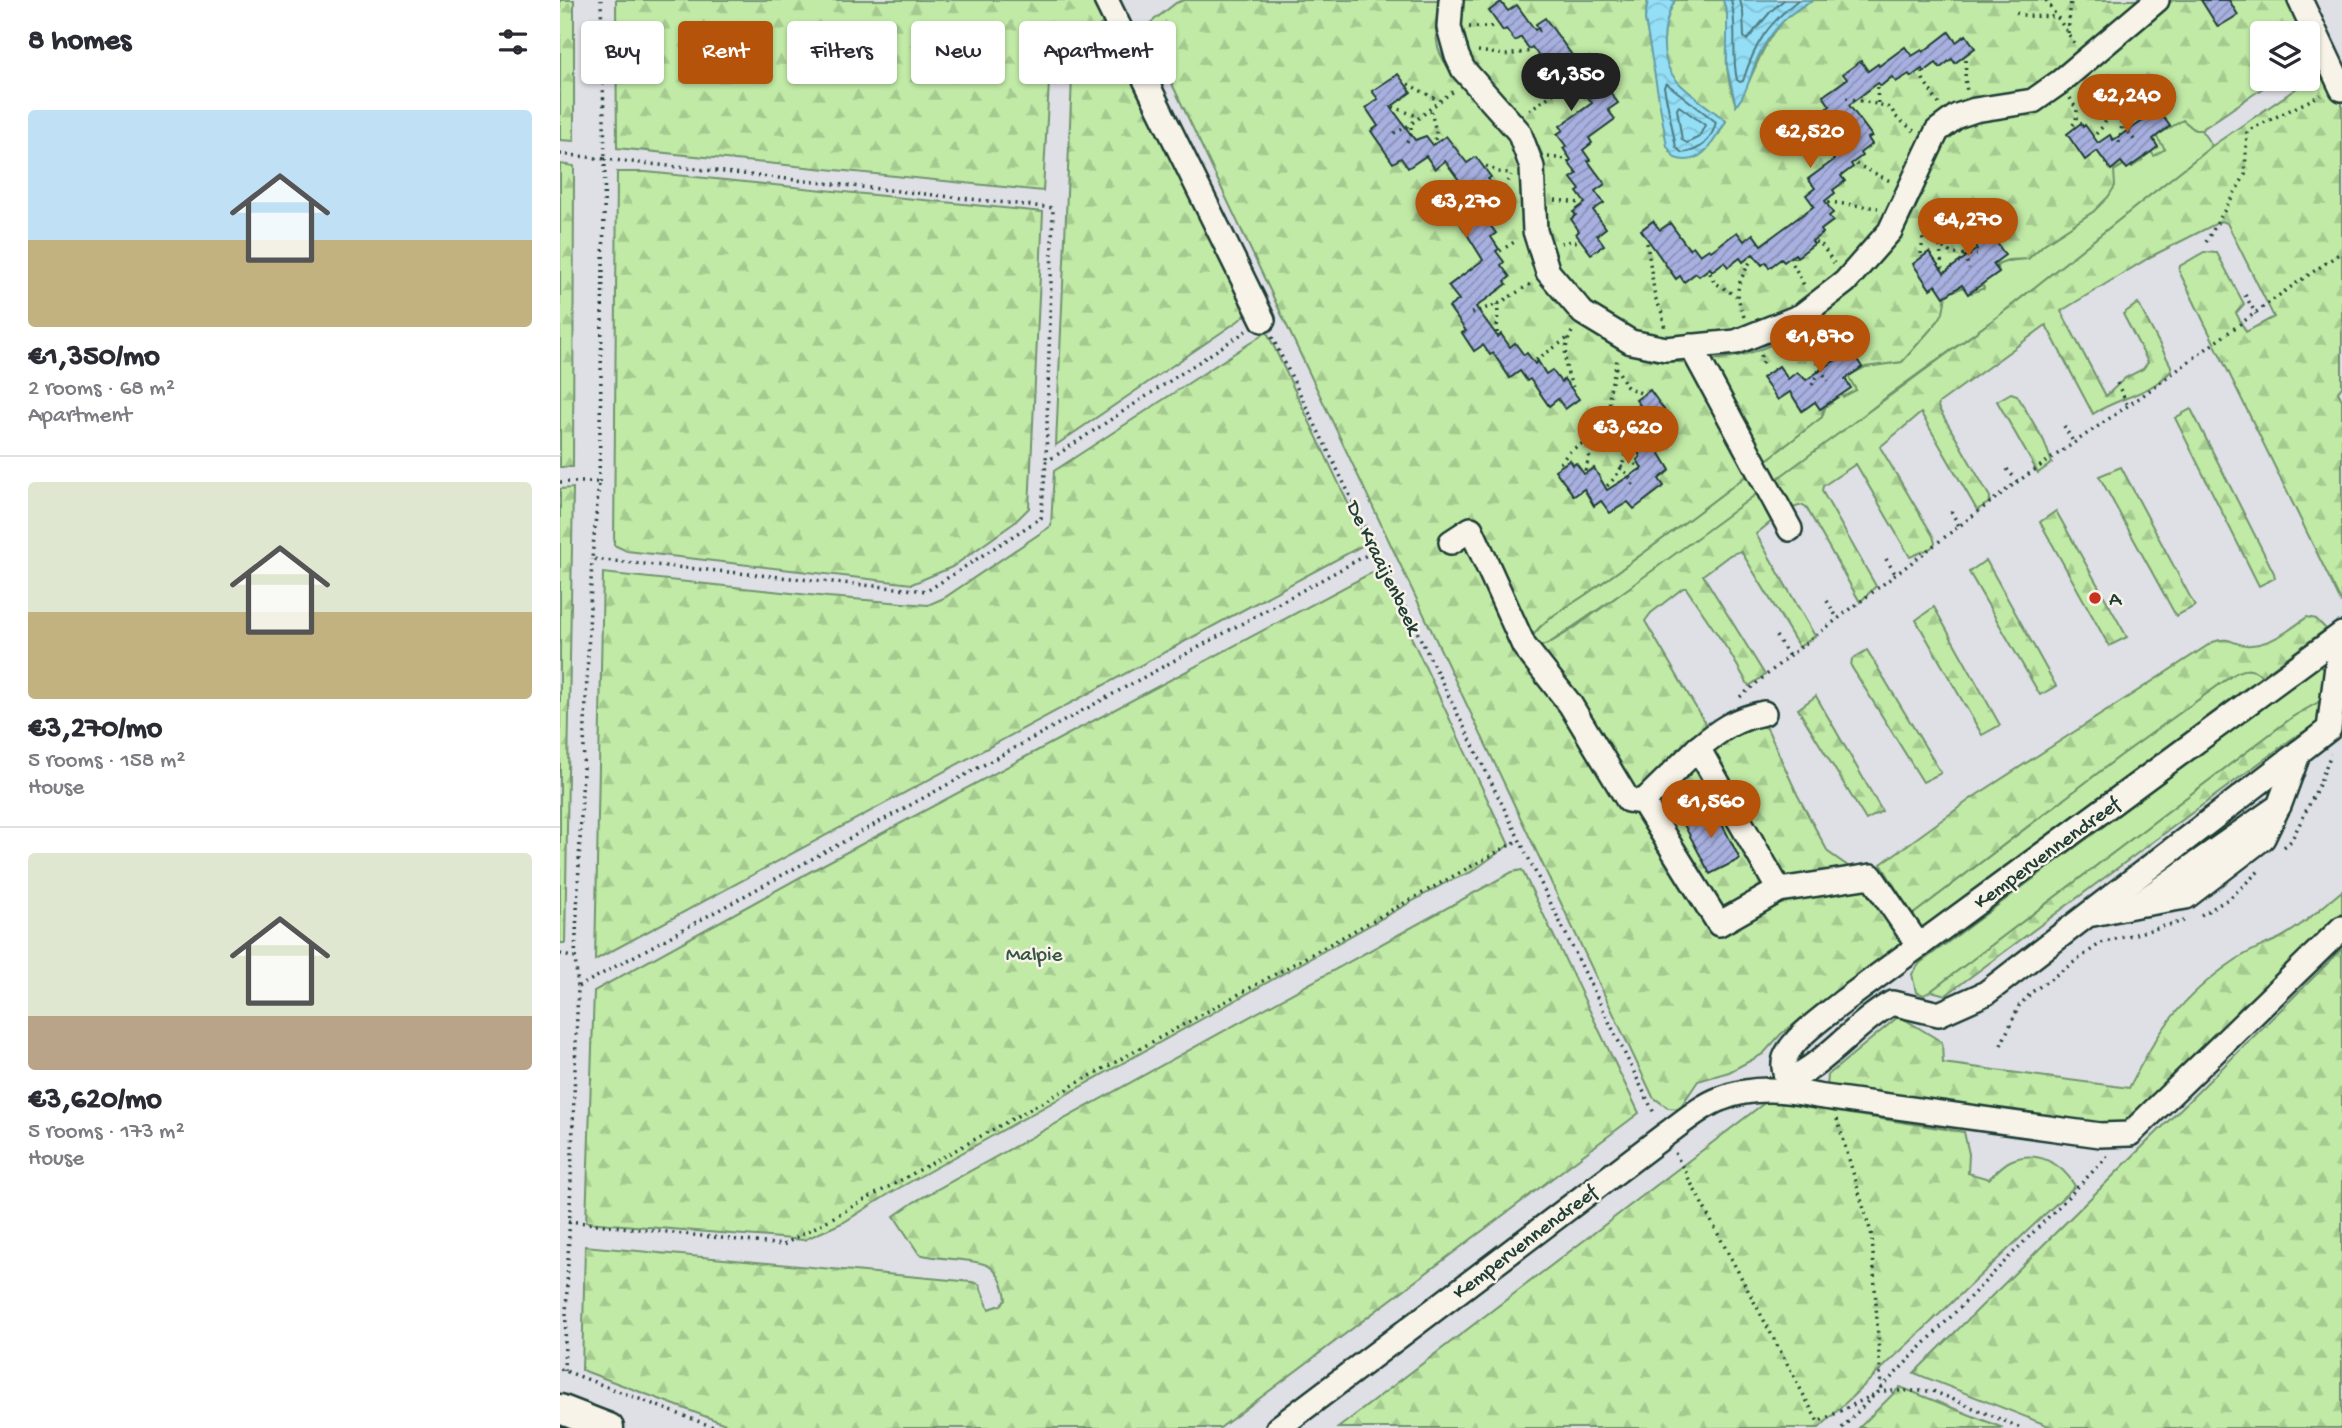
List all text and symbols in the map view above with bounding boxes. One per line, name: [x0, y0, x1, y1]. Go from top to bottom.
chip: Buy: [581, 21, 664, 84]
chip: Rent: [678, 21, 773, 84]
chip: Filters: [787, 21, 897, 84]
chip: New: [911, 21, 1005, 84]
chip: Apartment: [1019, 21, 1176, 84]
map controls: [2250, 21, 2320, 91]
button: layers: [2250, 21, 2320, 91]
icon: filters: [494, 23, 532, 61]
text: 8 homes: [28, 25, 131, 60]
pin: €1,350: [1514, 54, 1628, 113]
text: €1,350: [1537, 62, 1605, 89]
pin: €2,240: [2070, 74, 2184, 134]
text: €2,240: [2093, 83, 2161, 110]
pin: €2,520: [1753, 110, 1867, 170]
text: €2,520: [1776, 119, 1844, 146]
icon: home: [217, 155, 343, 281]
pin: €3,270: [1409, 180, 1523, 240]
text: €3,270: [1431, 189, 1501, 216]
pin: €4,270: [1911, 198, 2025, 258]
text: €4,270: [1934, 207, 2002, 234]
pin: €1,870: [1763, 316, 1877, 375]
text: €1,870: [1786, 324, 1854, 351]
text: €1,350/mo: [28, 341, 160, 376]
text: 2 rooms · 68 m²: [28, 376, 175, 403]
text: Apartment: [28, 403, 132, 430]
pin: €3,620: [1571, 406, 1685, 466]
text: €3,620: [1594, 415, 1662, 442]
street label: De Kraaijenbeek: [1338, 496, 1426, 642]
icon: home: [217, 527, 343, 653]
place label: A: [2109, 589, 2123, 614]
marker: A: [2087, 590, 2103, 606]
text: €3,270/mo: [28, 713, 162, 748]
text: 5 rooms · 158 m²: [28, 748, 185, 775]
text: House: [28, 775, 84, 802]
pin: €1,560: [1654, 780, 1768, 840]
text: €1,560: [1677, 789, 1745, 816]
street label: Kempervennendreef: [1970, 792, 2127, 916]
icon: home: [217, 898, 343, 1024]
park label: Malpie: [1006, 944, 1063, 969]
text: €3,620/mo: [28, 1084, 162, 1119]
text: 5 rooms · 173 m²: [28, 1119, 185, 1146]
text: House: [28, 1146, 84, 1173]
street label: Kempervennendreef: [1449, 1180, 1605, 1306]

